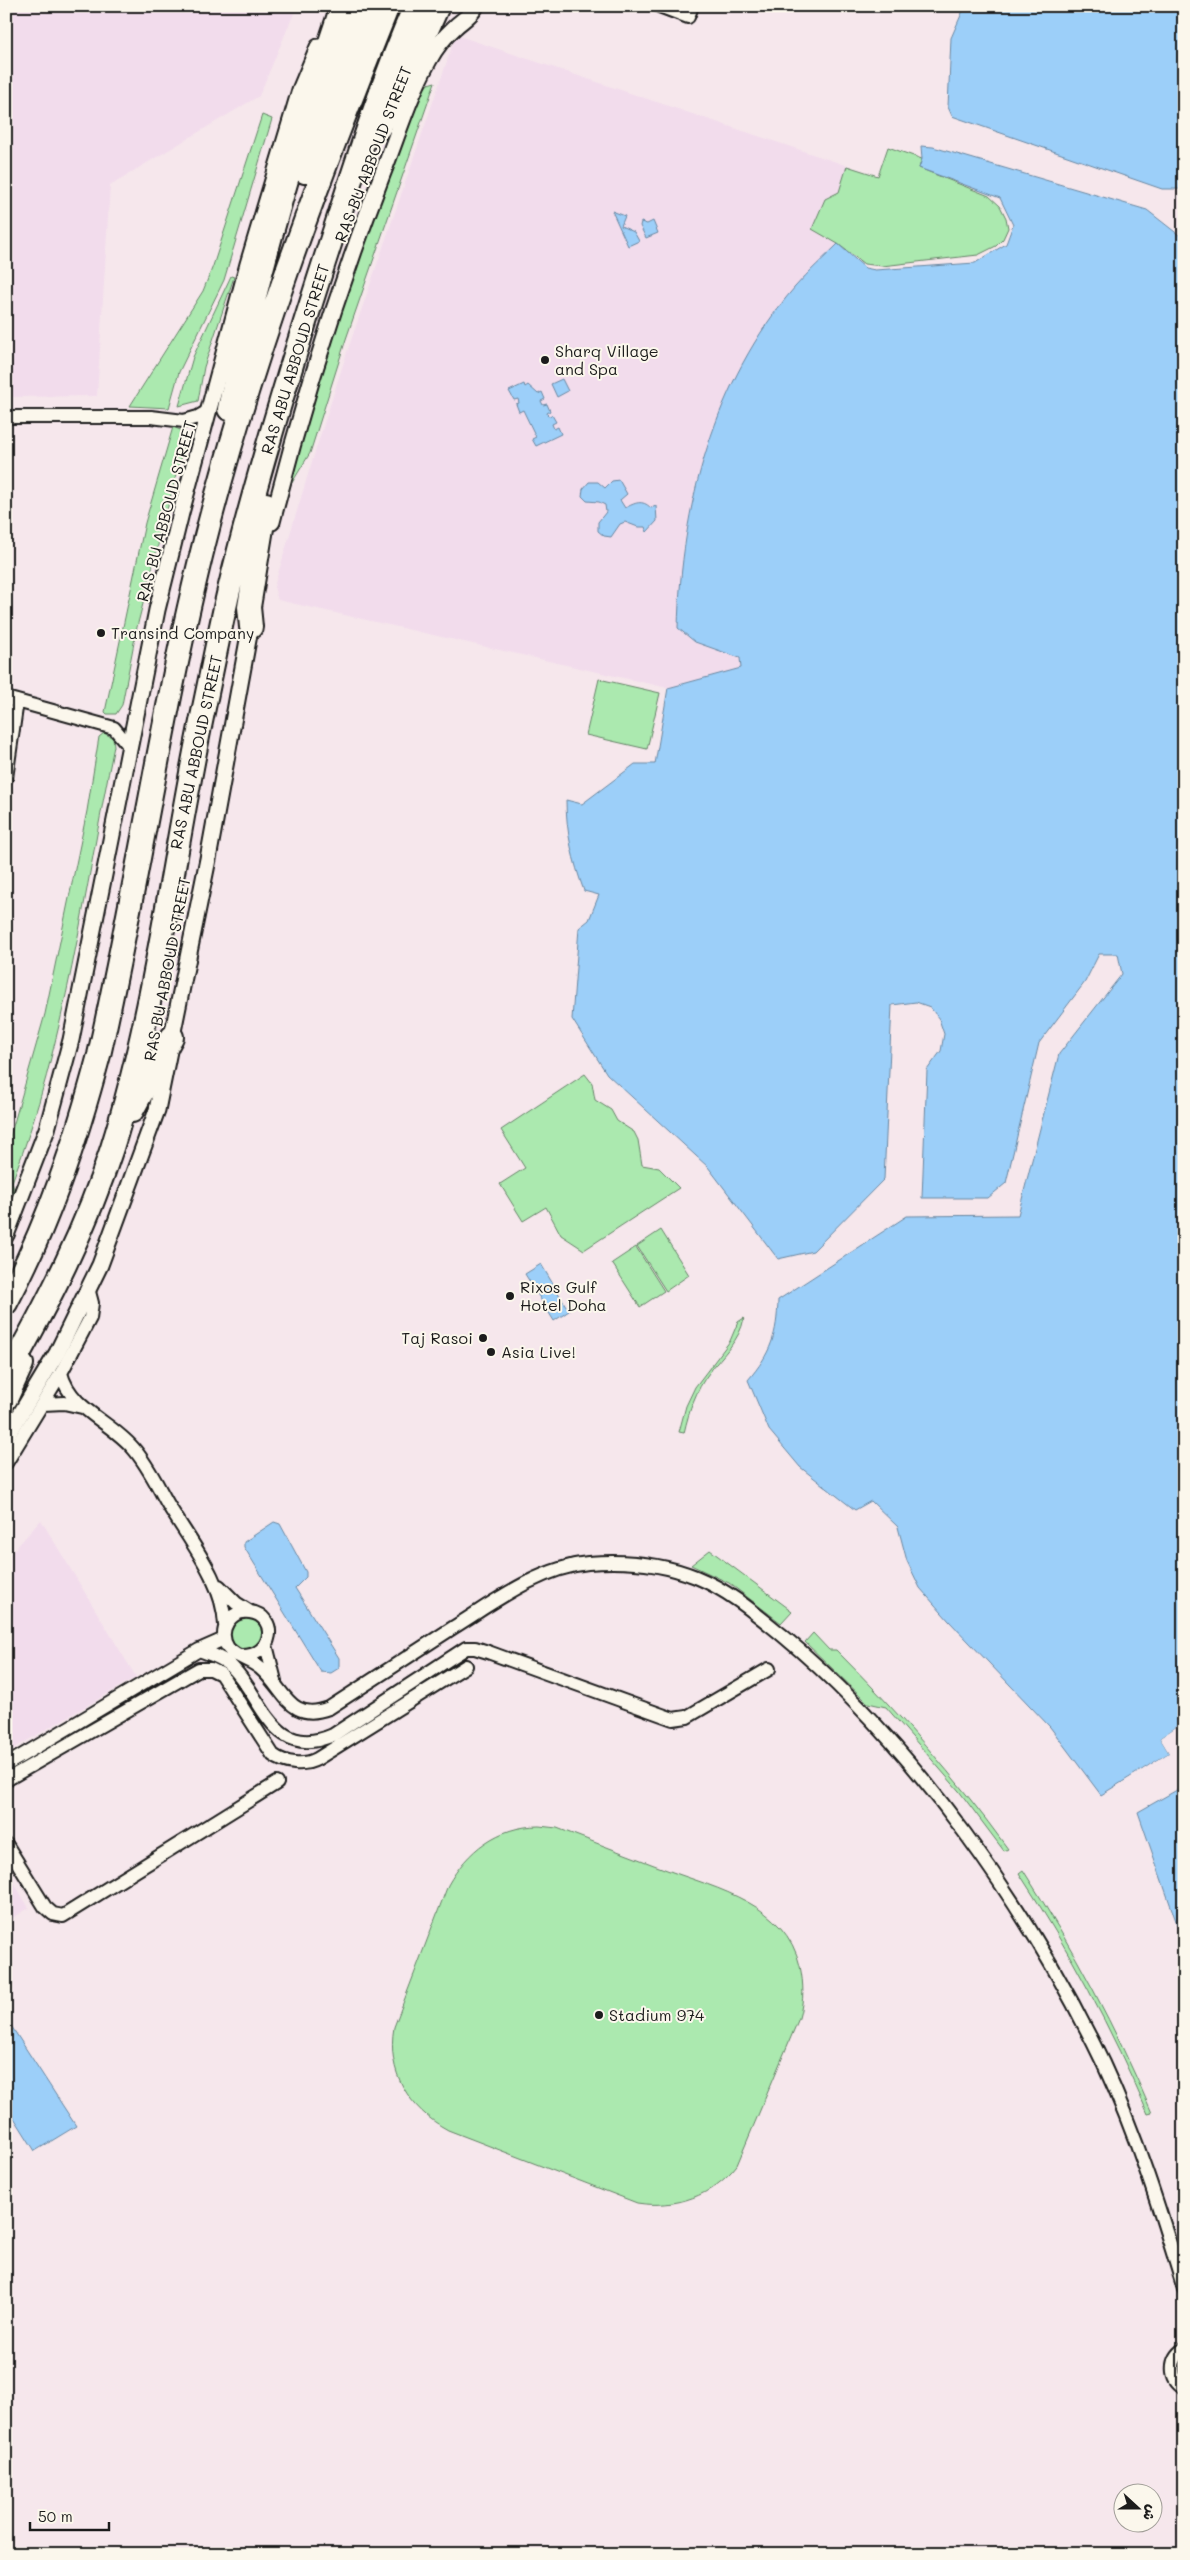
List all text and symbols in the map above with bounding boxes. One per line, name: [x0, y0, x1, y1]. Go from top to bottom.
street label: RAS BU ABBOUD STREET: [329, 63, 416, 245]
street label: RAS ABU ABBOUD STREET: [256, 261, 334, 457]
place label: Sharq Village and Spa: [555, 340, 659, 379]
marker: Sharq Village and Spa: [539, 354, 551, 366]
street label: RAS BU ABBOUD STREET: [131, 418, 200, 604]
place label: Transind Company: [111, 622, 254, 643]
marker: Transind Company: [95, 627, 107, 639]
street label: RAS ABU ABBOUD STREET: [165, 653, 226, 851]
street label: RAS BU ABBOUD STREET: [138, 875, 195, 1063]
place label: Rixos Gulf Hotel Doha: [520, 1276, 606, 1315]
marker: Rixos Gulf Hotel Doha: [504, 1290, 516, 1302]
place label: Taj Rasoi: [401, 1327, 473, 1348]
marker: Taj Rasoi: [477, 1332, 489, 1344]
place label: Asia Live!: [501, 1341, 576, 1362]
marker: Asia Live!: [485, 1346, 497, 1358]
place label: Stadium 974: [609, 2004, 705, 2025]
marker: Stadium 974: [593, 2009, 605, 2021]
north arrow: [1112, 2482, 1162, 2532]
scale bar: [30, 2500, 109, 2532]
text: ش: [1139, 2502, 1162, 2523]
text: 50 m: [38, 2506, 73, 2526]

